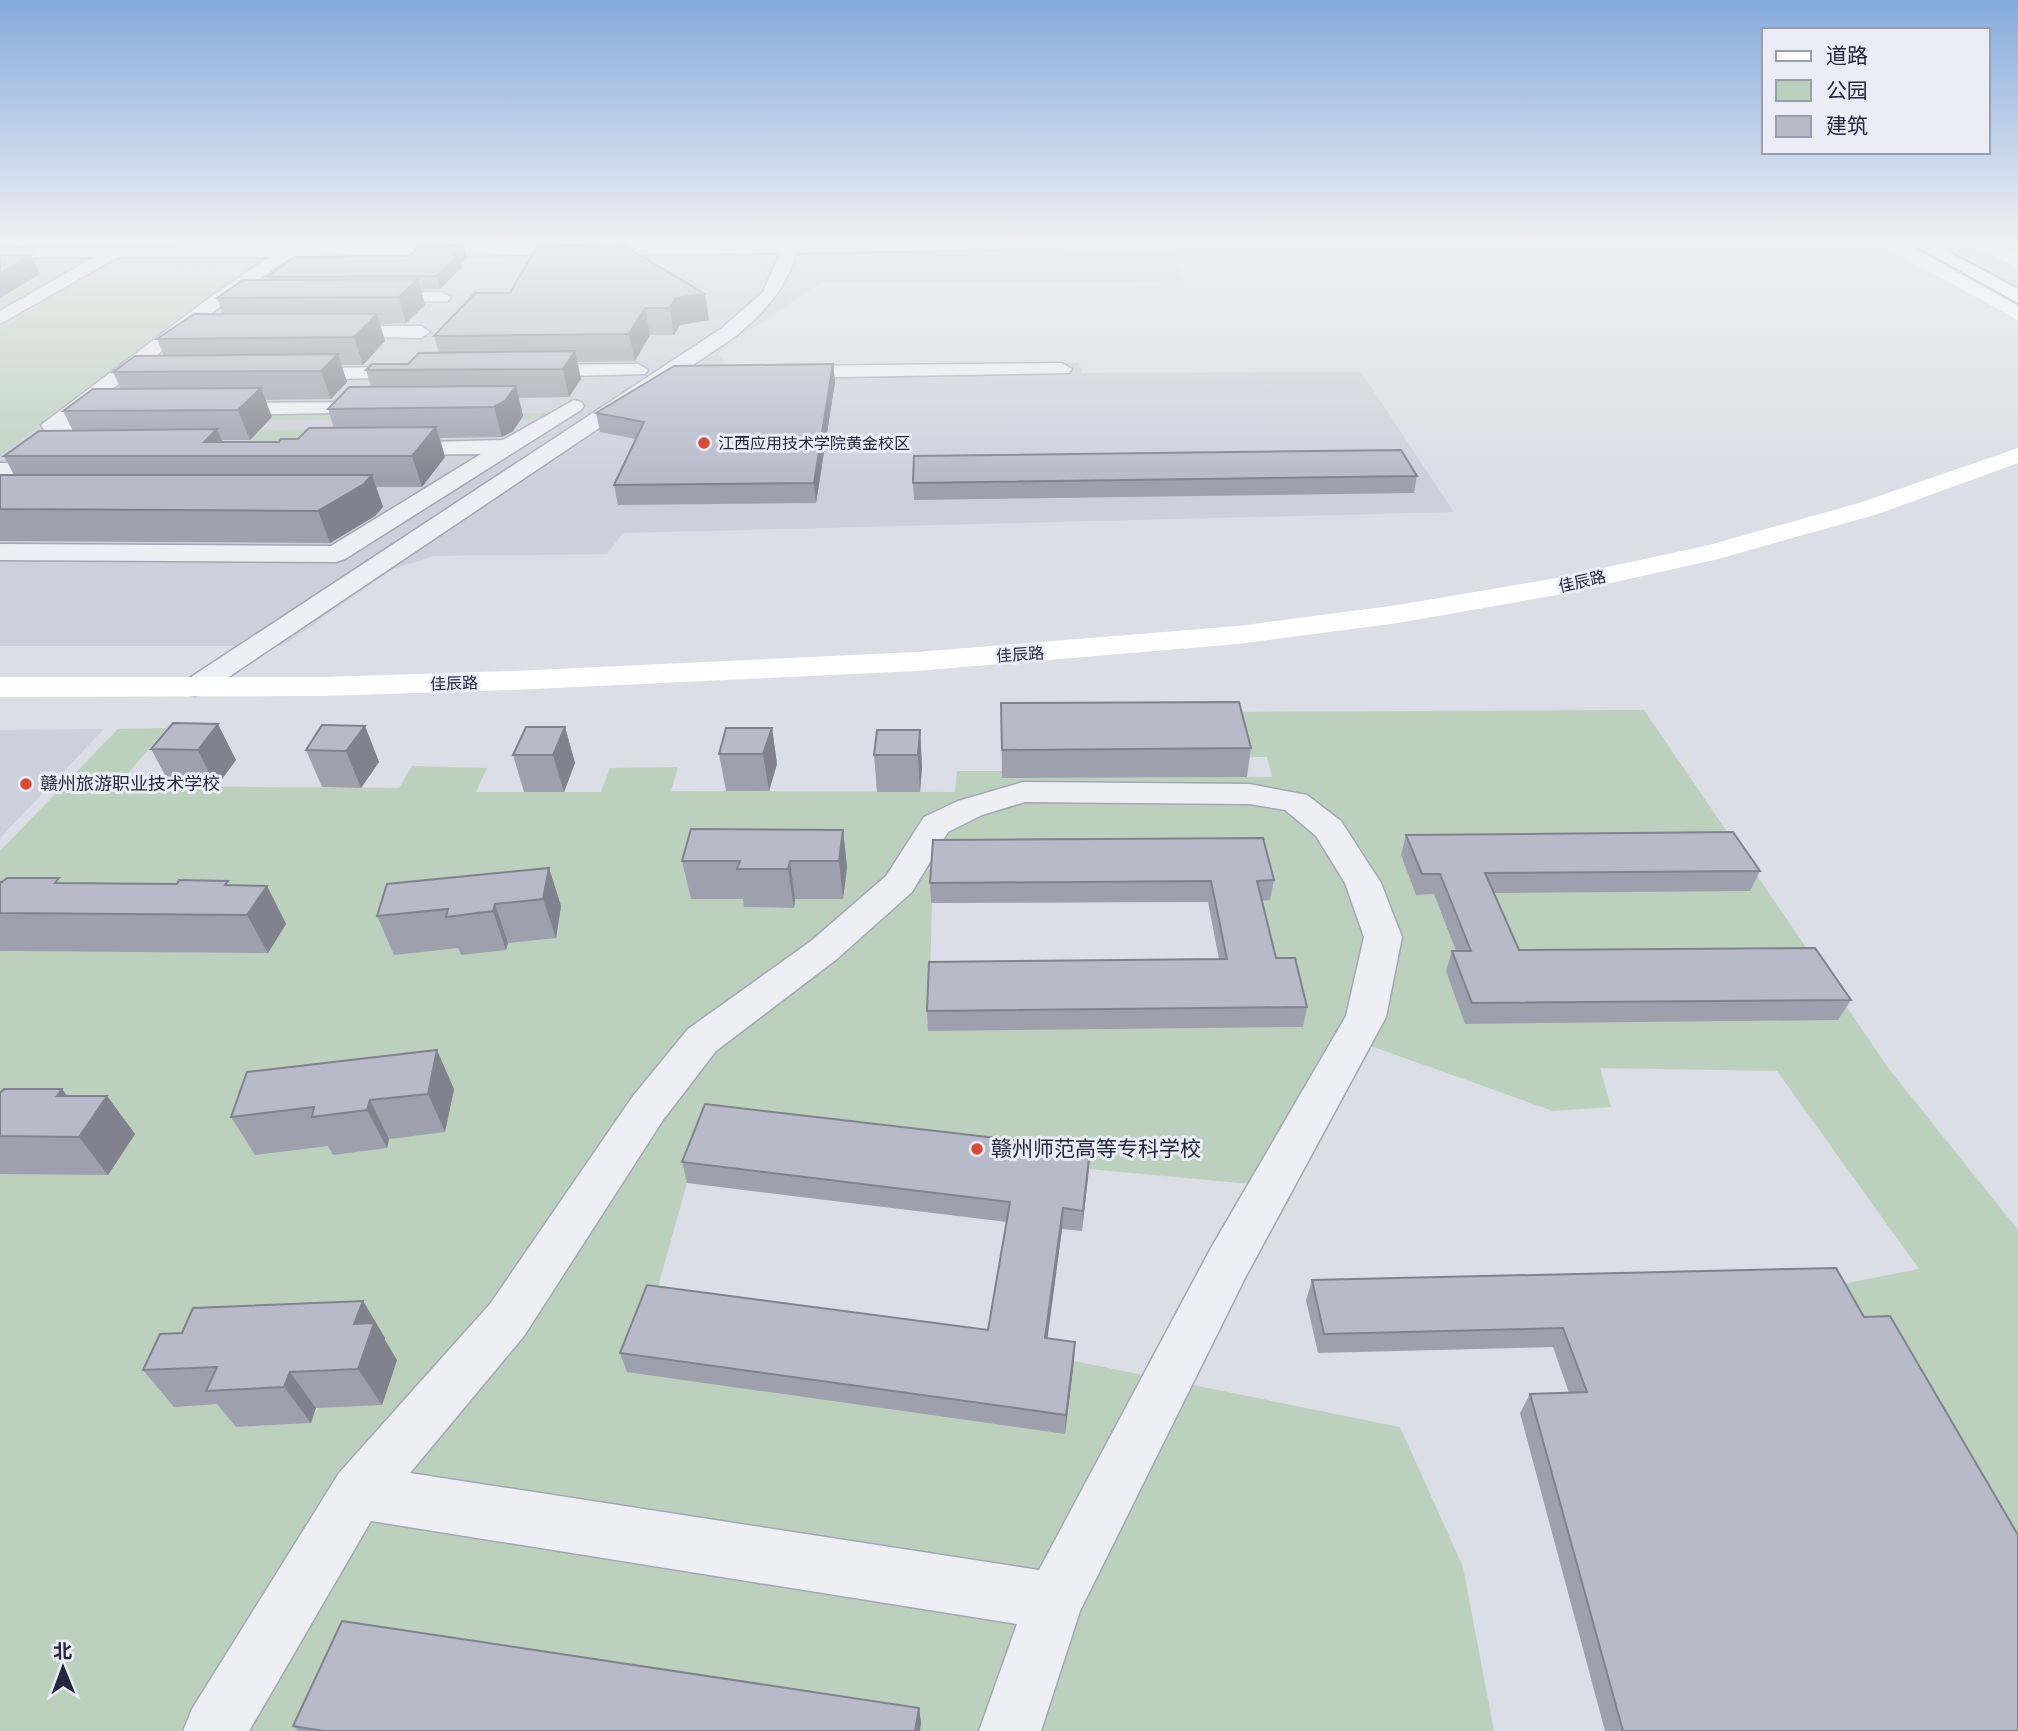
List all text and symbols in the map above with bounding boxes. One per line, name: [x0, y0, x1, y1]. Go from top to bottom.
legend: [1762, 28, 1990, 154]
text: 道路: [1826, 43, 1868, 68]
text: 公园: [1826, 78, 1868, 103]
text: 建筑: [1826, 113, 1868, 138]
place label: 江西应用技术学院黄金校区: [718, 434, 910, 453]
marker: 江西应用技术学院黄金校区: [696, 435, 712, 451]
street label: 佳辰路: [1557, 567, 1608, 596]
street label: 佳辰路: [995, 643, 1045, 666]
street label: 佳辰路: [430, 673, 478, 694]
place label: 赣州旅游职业技术学校: [40, 773, 220, 795]
marker: 赣州旅游职业技术学校: [18, 776, 34, 792]
place label: 赣州师范高等专科学校: [991, 1136, 1201, 1161]
marker: 赣州师范高等专科学校: [969, 1141, 985, 1157]
north arrow: [28, 1633, 98, 1703]
text: 北: [53, 1640, 72, 1663]

